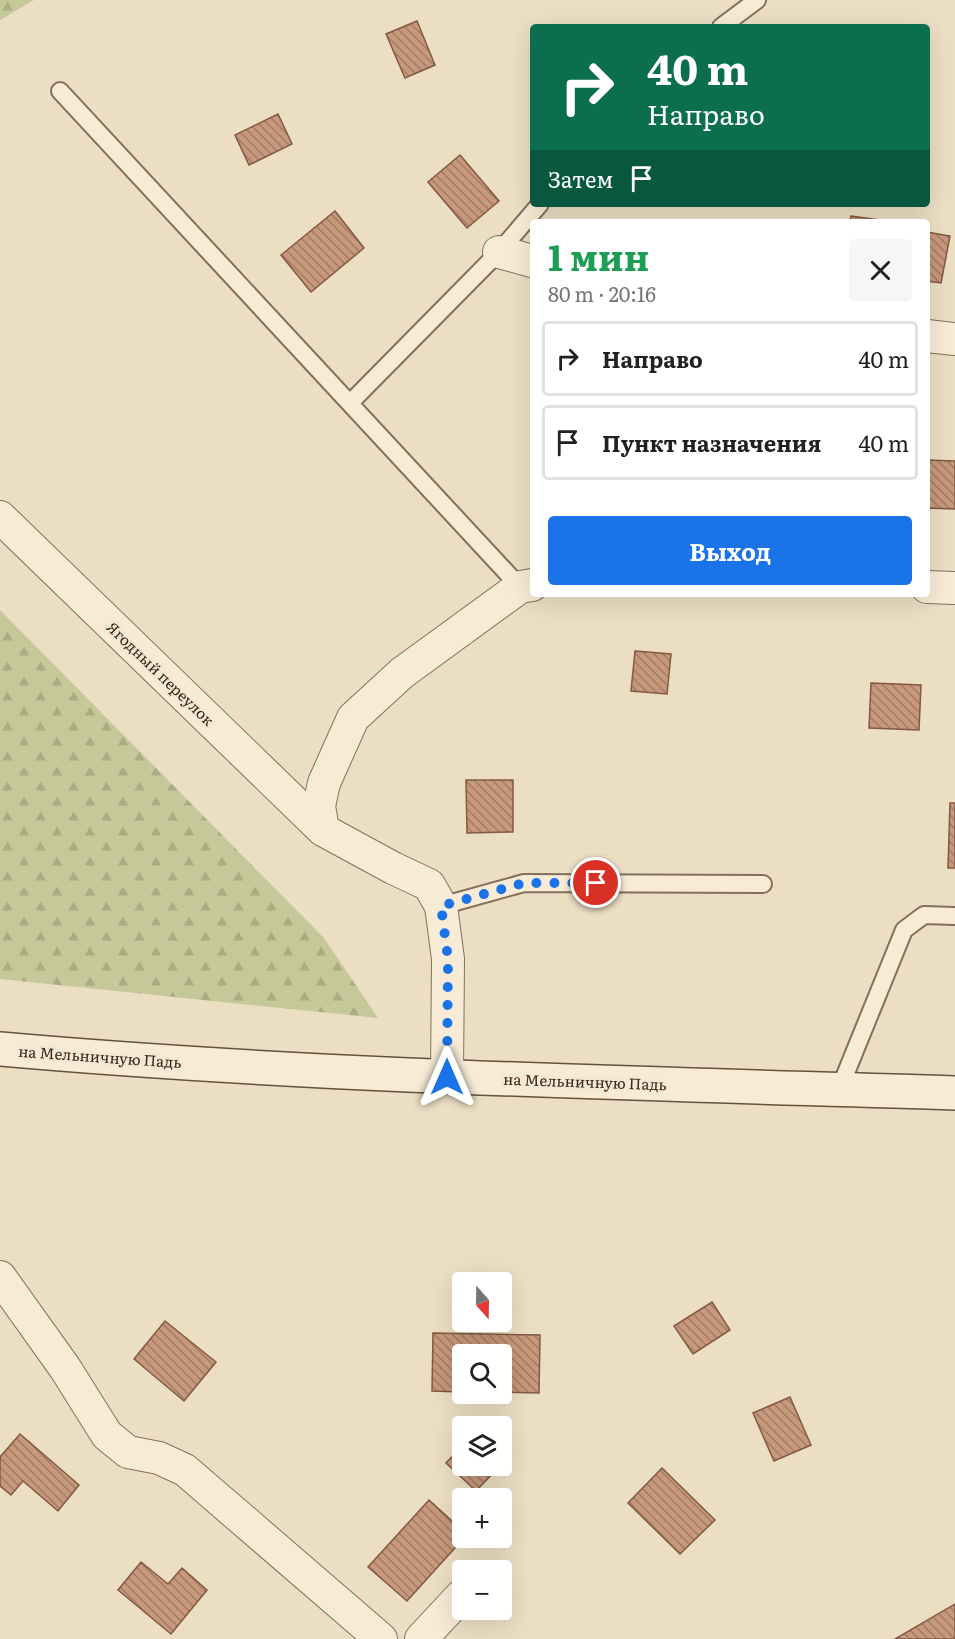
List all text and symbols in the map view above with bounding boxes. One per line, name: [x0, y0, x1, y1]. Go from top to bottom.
text: 40 m: [647, 36, 748, 98]
icon: right: [548, 48, 626, 126]
text: Направо: [647, 93, 765, 133]
text: Затем: [548, 162, 613, 195]
icon: arrive: [625, 162, 658, 195]
text: 1 мин: [548, 229, 649, 282]
button: close: [849, 239, 912, 302]
text: 80 m · 20:16: [548, 278, 656, 308]
icon: right: [551, 342, 584, 375]
text: Направо: [602, 342, 703, 375]
text: 40 m: [858, 342, 909, 375]
icon: arrive: [551, 426, 584, 459]
text: Пункт назначения: [602, 426, 821, 459]
text: 40 m: [858, 426, 909, 459]
button: Выход: [548, 516, 912, 585]
street label: Ягодный переулок: [102, 616, 220, 730]
pin: [570, 857, 621, 908]
icon: arrive: [579, 866, 612, 899]
street label: на Мельничную Падь: [18, 1039, 182, 1073]
position arrow: [415, 1045, 479, 1109]
street label: на Мельничную Падь: [503, 1067, 667, 1095]
north arrow: [452, 1272, 512, 1332]
map controls: [452, 1272, 512, 1620]
button: search: [452, 1344, 512, 1404]
button: layers: [452, 1416, 512, 1476]
button: +: [452, 1488, 512, 1548]
button: −: [452, 1560, 512, 1620]

